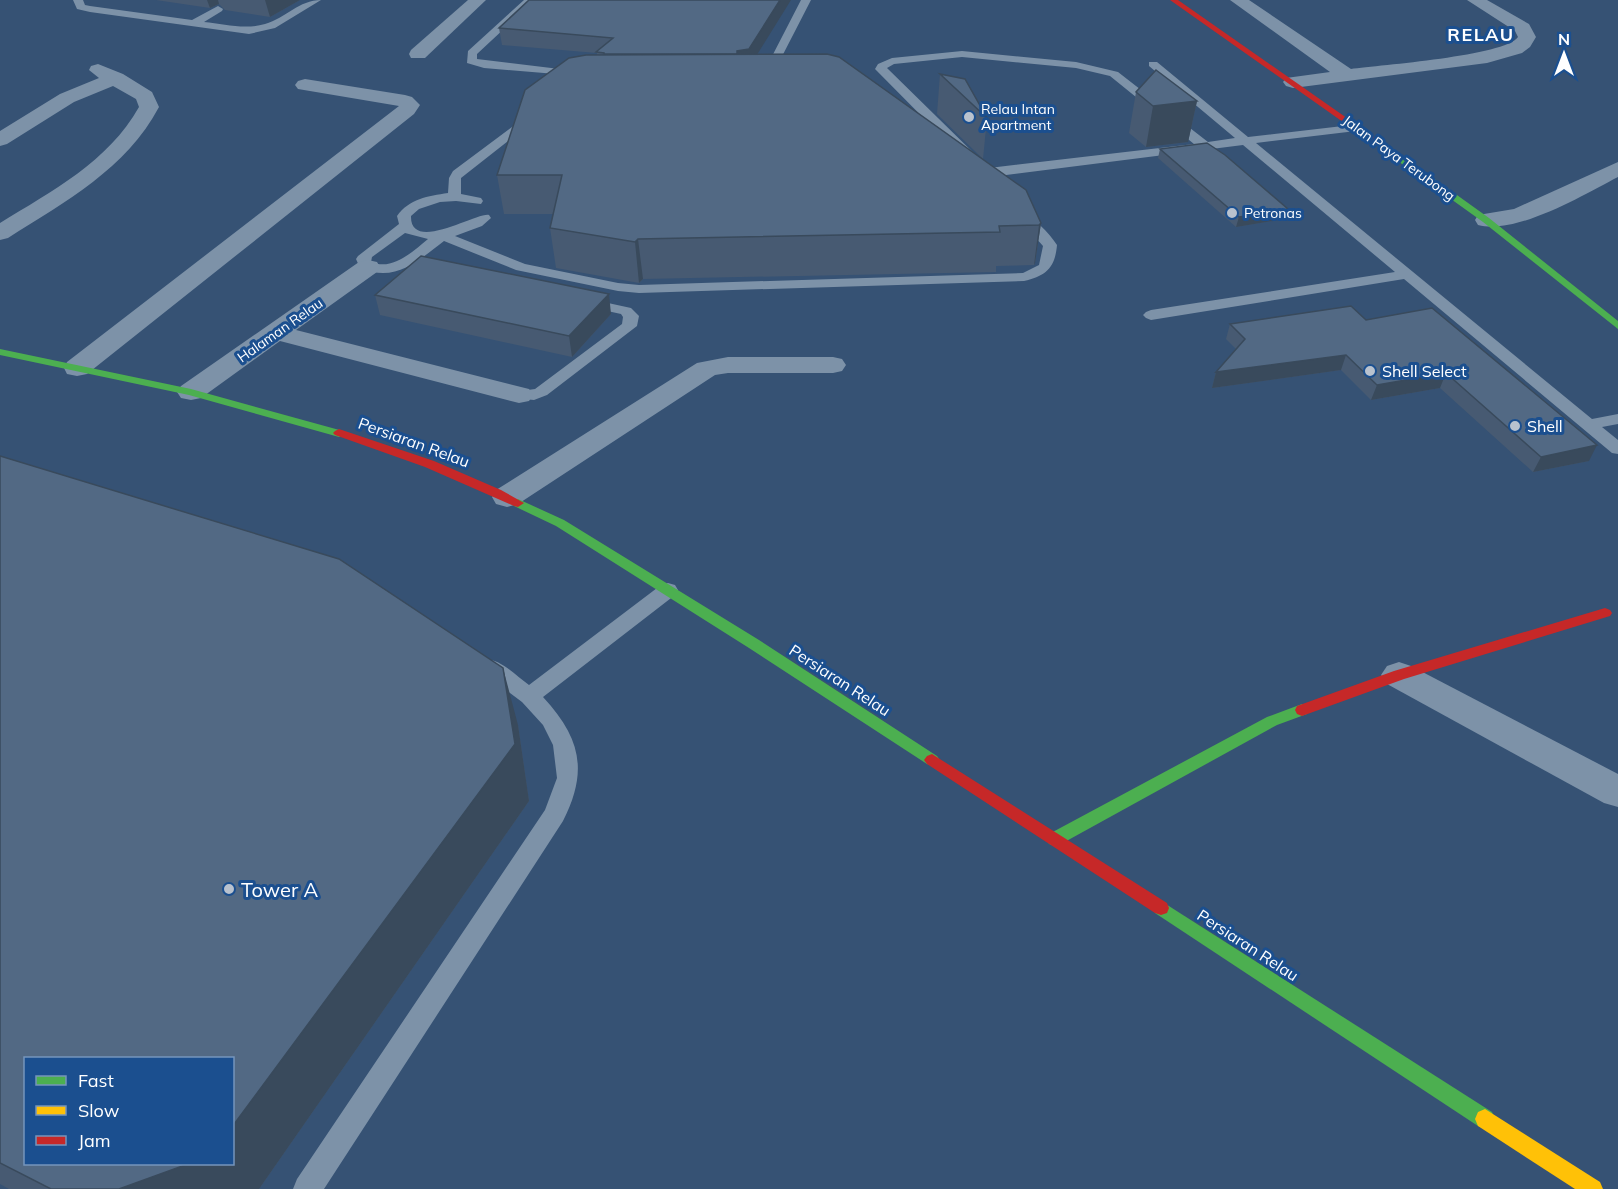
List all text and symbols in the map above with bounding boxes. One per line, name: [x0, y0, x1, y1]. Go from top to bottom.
district label: RELAU: [1447, 23, 1515, 46]
north arrow: [1534, 24, 1594, 84]
text: N: [1558, 29, 1570, 49]
place label: Relau Intan Apartment: [981, 100, 1055, 134]
marker: Relau Intan Apartment: [962, 110, 976, 124]
street label: Jalan Paya Terubong: [1339, 111, 1459, 205]
place label: Petronas: [1244, 204, 1302, 222]
marker: Petronas: [1225, 206, 1239, 220]
street label: Halaman Relau: [234, 294, 326, 366]
place label: Shell Select: [1382, 361, 1467, 381]
marker: Shell Select: [1363, 364, 1377, 378]
street label: Persiaran Relau: [356, 413, 472, 471]
place label: Shell: [1527, 416, 1563, 436]
marker: Shell: [1508, 419, 1522, 433]
street label: Persiaran Relau: [786, 640, 894, 720]
place label: Tower A: [241, 877, 318, 902]
marker: Tower A: [222, 882, 236, 896]
street label: Persiaran Relau: [1194, 905, 1302, 985]
legend: [24, 1057, 234, 1165]
text: Fast: [78, 1069, 114, 1092]
text: Slow: [78, 1099, 120, 1122]
text: Jam: [78, 1129, 111, 1152]

